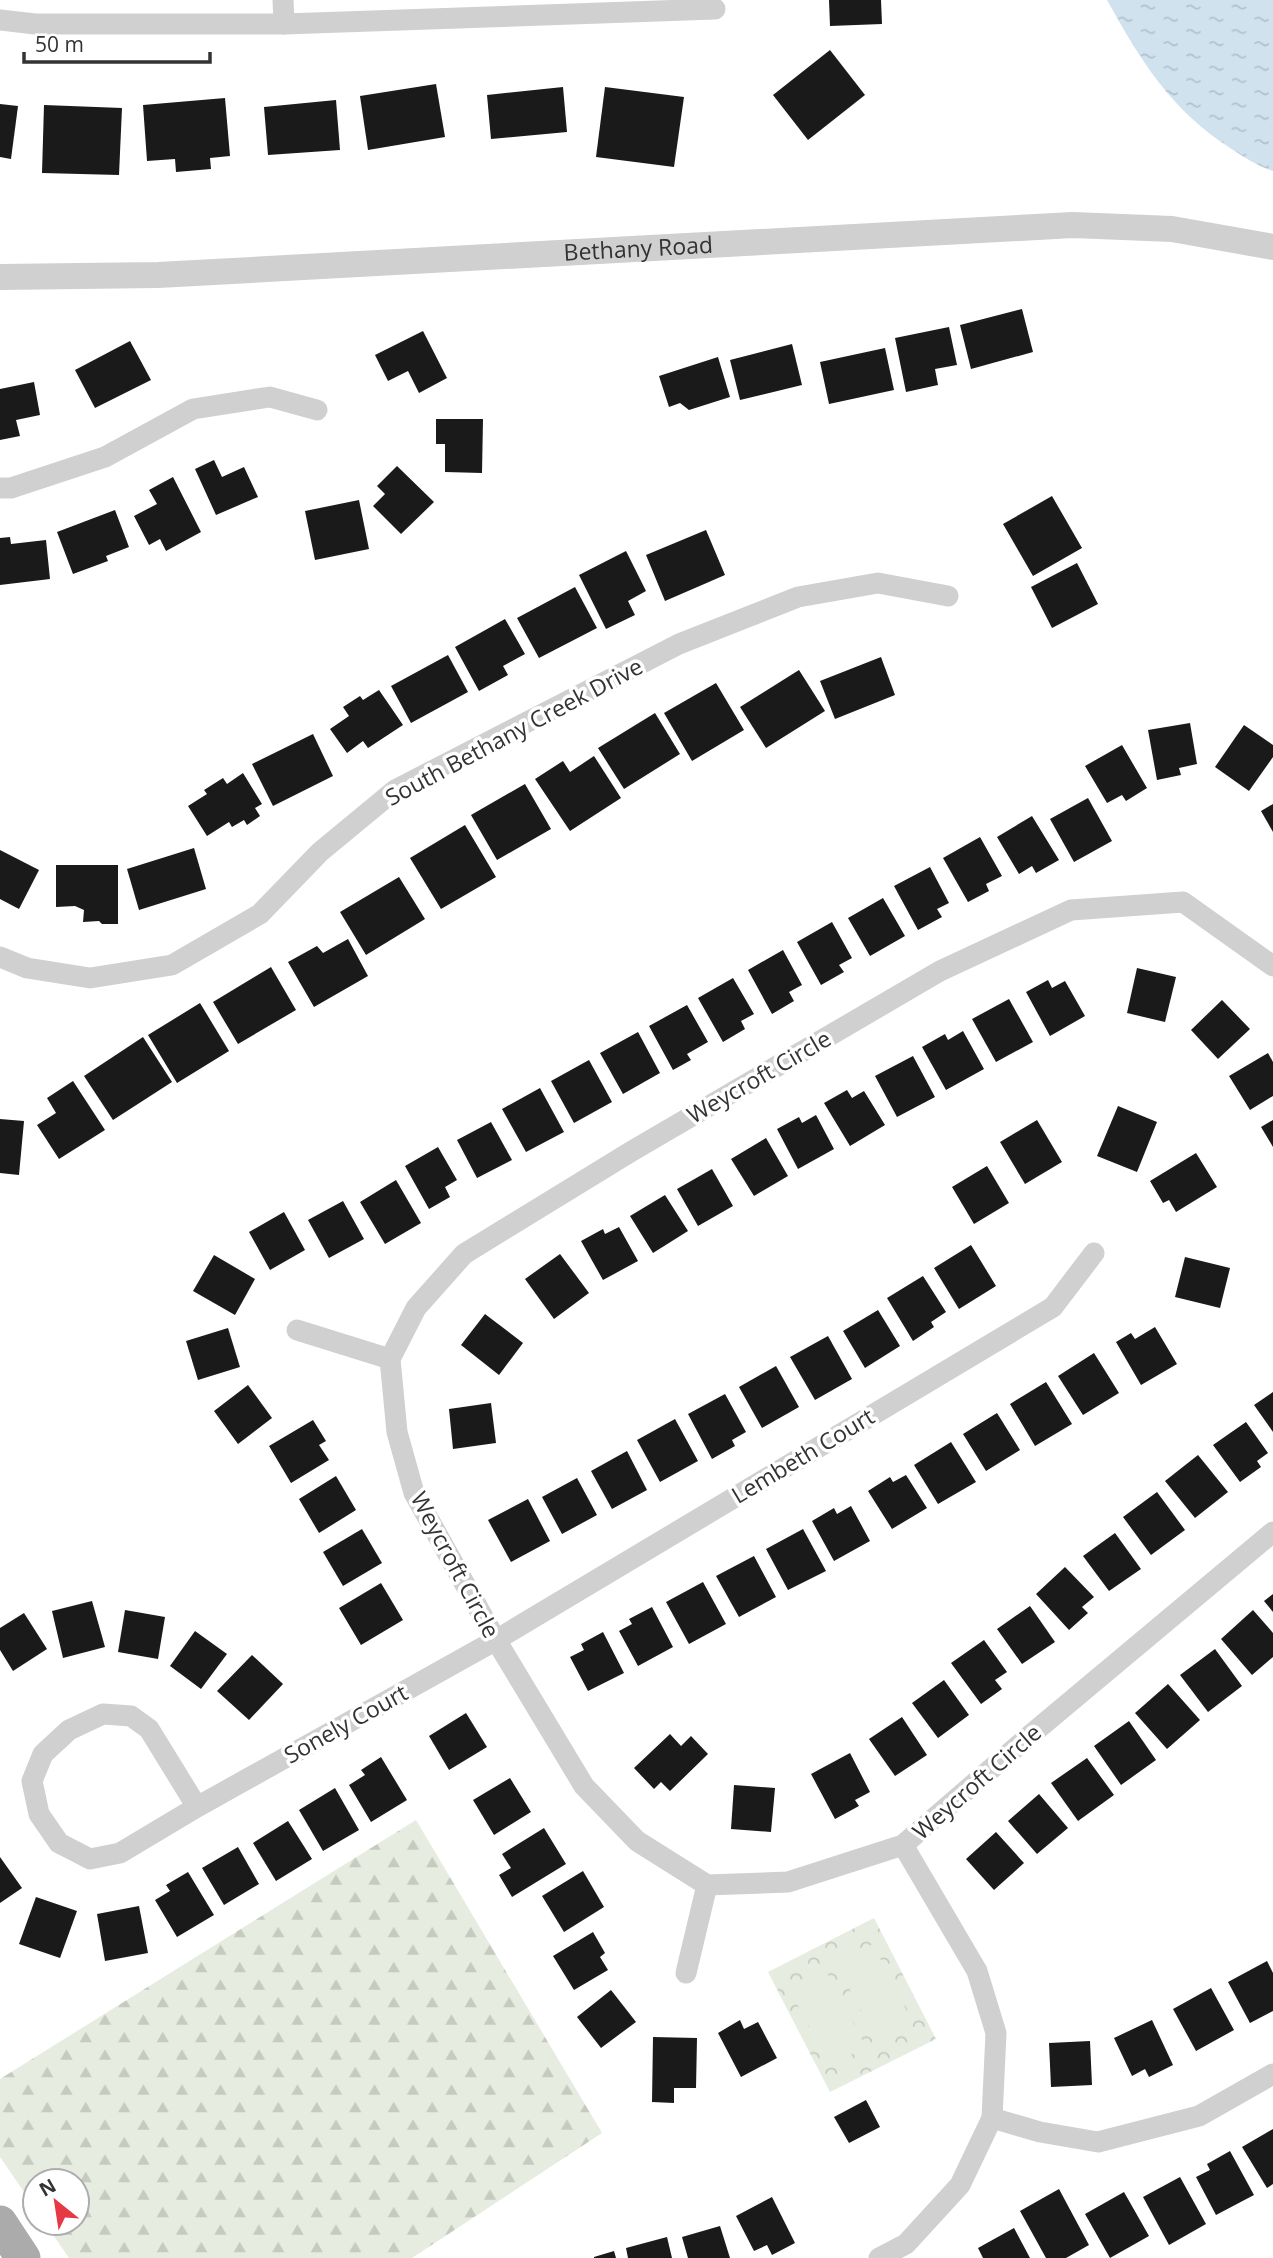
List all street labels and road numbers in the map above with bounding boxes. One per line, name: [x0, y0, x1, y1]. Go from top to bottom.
street label: Bethany Road: [563, 228, 714, 268]
street label: South Bethany Creek Drive: [379, 650, 648, 813]
street label: Weycroft Circle: [681, 1022, 836, 1130]
street label: Lembeth Court: [725, 1400, 880, 1510]
street label: Weycroft Circle: [404, 1486, 508, 1643]
street label: Sonely Court: [278, 1676, 413, 1770]
street label: Weycroft Circle: [905, 1716, 1048, 1846]

